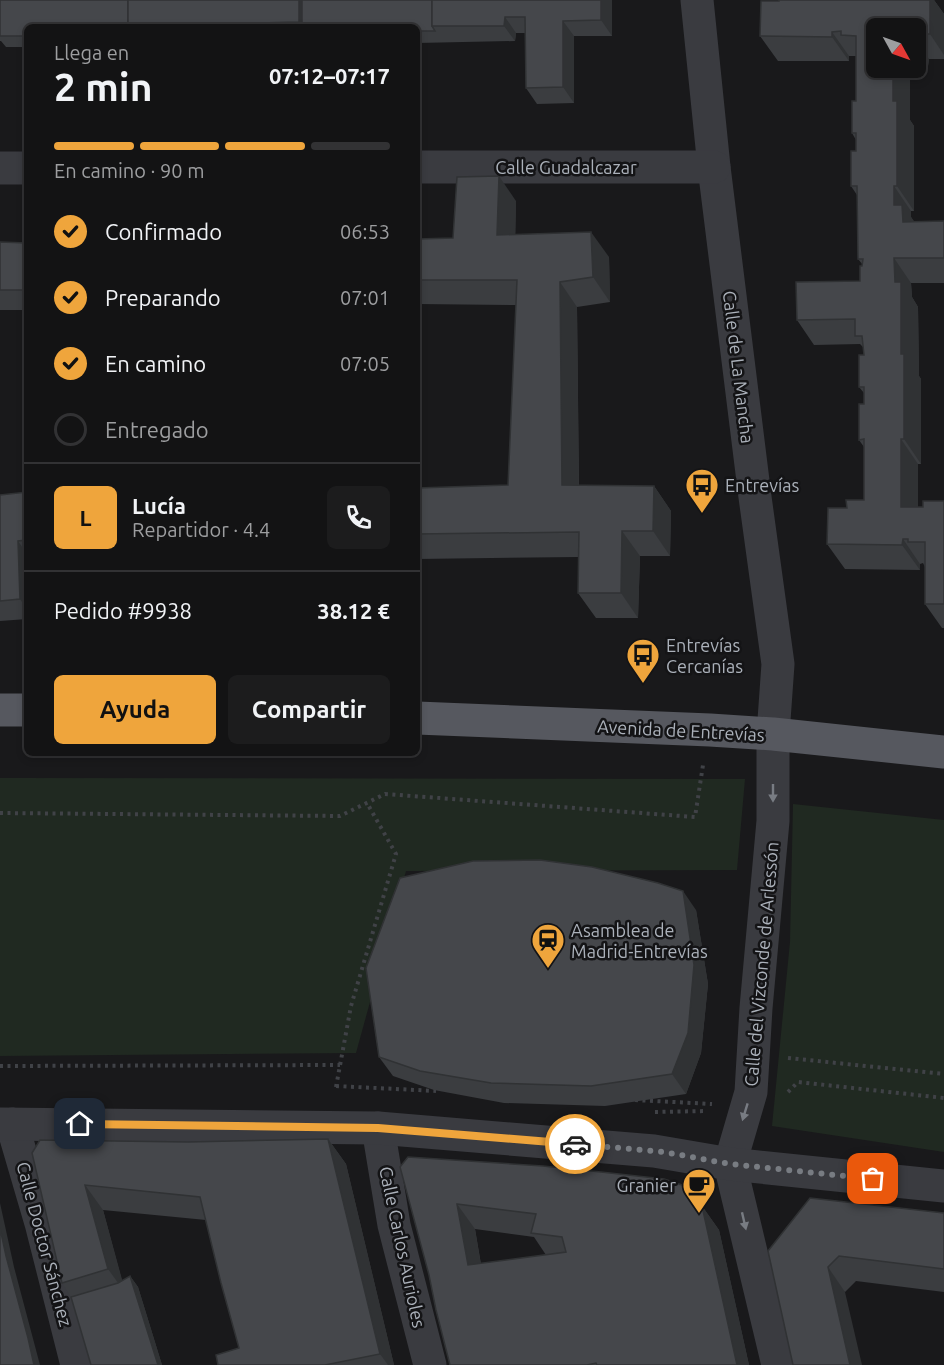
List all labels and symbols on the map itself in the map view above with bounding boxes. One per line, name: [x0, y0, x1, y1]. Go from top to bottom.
north arrow: [866, 18, 926, 78]
street label: Calle Guadalcazar: [495, 157, 637, 177]
street label: Calle de La Mancha: [720, 289, 758, 445]
bus stop icon: Entrevías: [684, 467, 720, 514]
place label: Entrevías: [725, 475, 800, 495]
place label: Entrevías Cercanías: [666, 635, 743, 676]
bus stop icon: Entrevías Cercanías: [625, 637, 661, 684]
street label: Avenida de Entrevías: [597, 716, 765, 744]
one-way arrow: [768, 783, 778, 802]
street label: Calle del Vizconde de Arlessón: [740, 841, 782, 1087]
place label: Asamblea de Madrid-Entrevías: [571, 920, 708, 961]
station icon: Asamblea de Madrid-Entrevías: [530, 922, 566, 969]
pin: [54, 1098, 105, 1149]
one-way arrow: [740, 1103, 749, 1121]
courier: [545, 1114, 605, 1174]
pin: [847, 1153, 898, 1204]
street label: Calle Doctor Sánchez: [13, 1159, 77, 1329]
street label: Calle Carlos Aurioles: [376, 1165, 430, 1330]
cafe icon: Granier: [681, 1167, 717, 1214]
place label: Granier: [617, 1175, 676, 1195]
one-way arrow: [739, 1212, 749, 1230]

